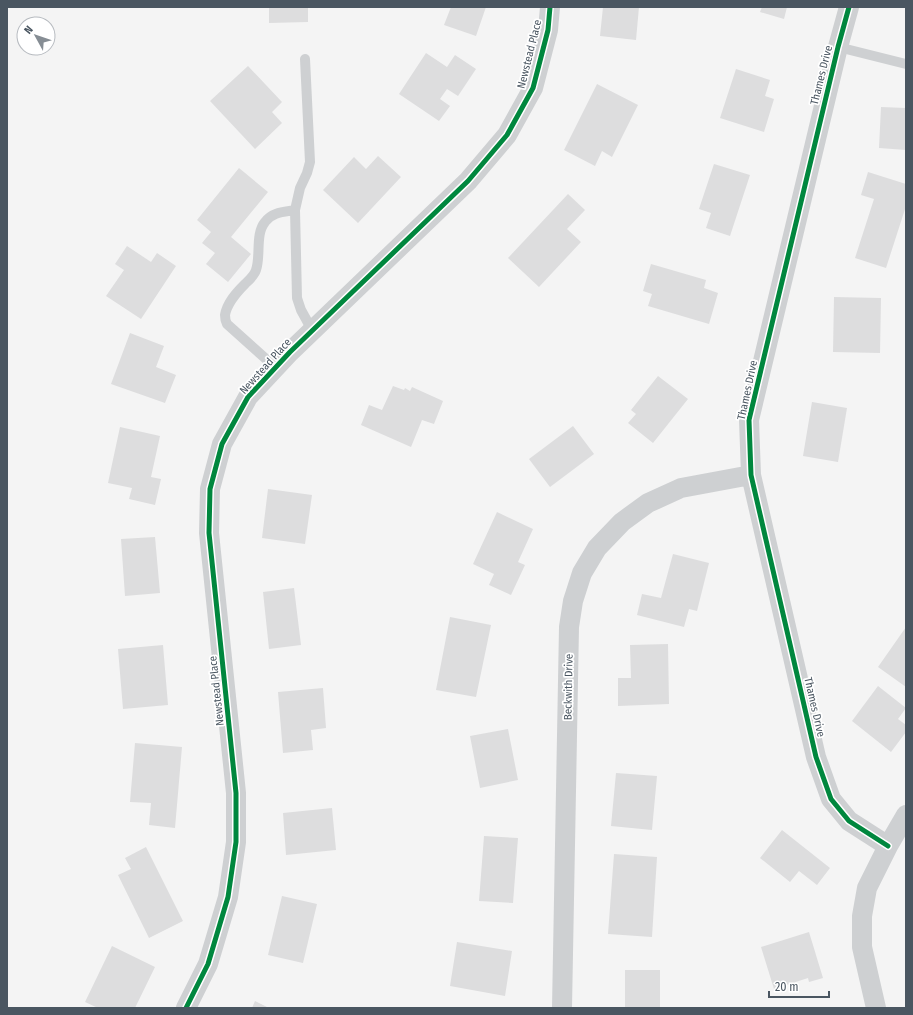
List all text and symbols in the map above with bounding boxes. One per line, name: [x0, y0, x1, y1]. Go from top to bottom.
north arrow: [16, 16, 56, 56]
street label: Newstead Place: [515, 18, 544, 90]
text: N: [22, 23, 36, 37]
street label: Thames Drive: [808, 44, 835, 106]
street label: Newstead Place: [237, 336, 294, 397]
street label: Thames Drive: [735, 359, 760, 421]
street label: Beckwith Drive: [561, 654, 576, 720]
street label: Newstead Place: [206, 655, 227, 727]
street label: Thames Drive: [801, 676, 828, 738]
scale bar: [769, 973, 829, 999]
text: 20 m: [775, 980, 799, 994]

